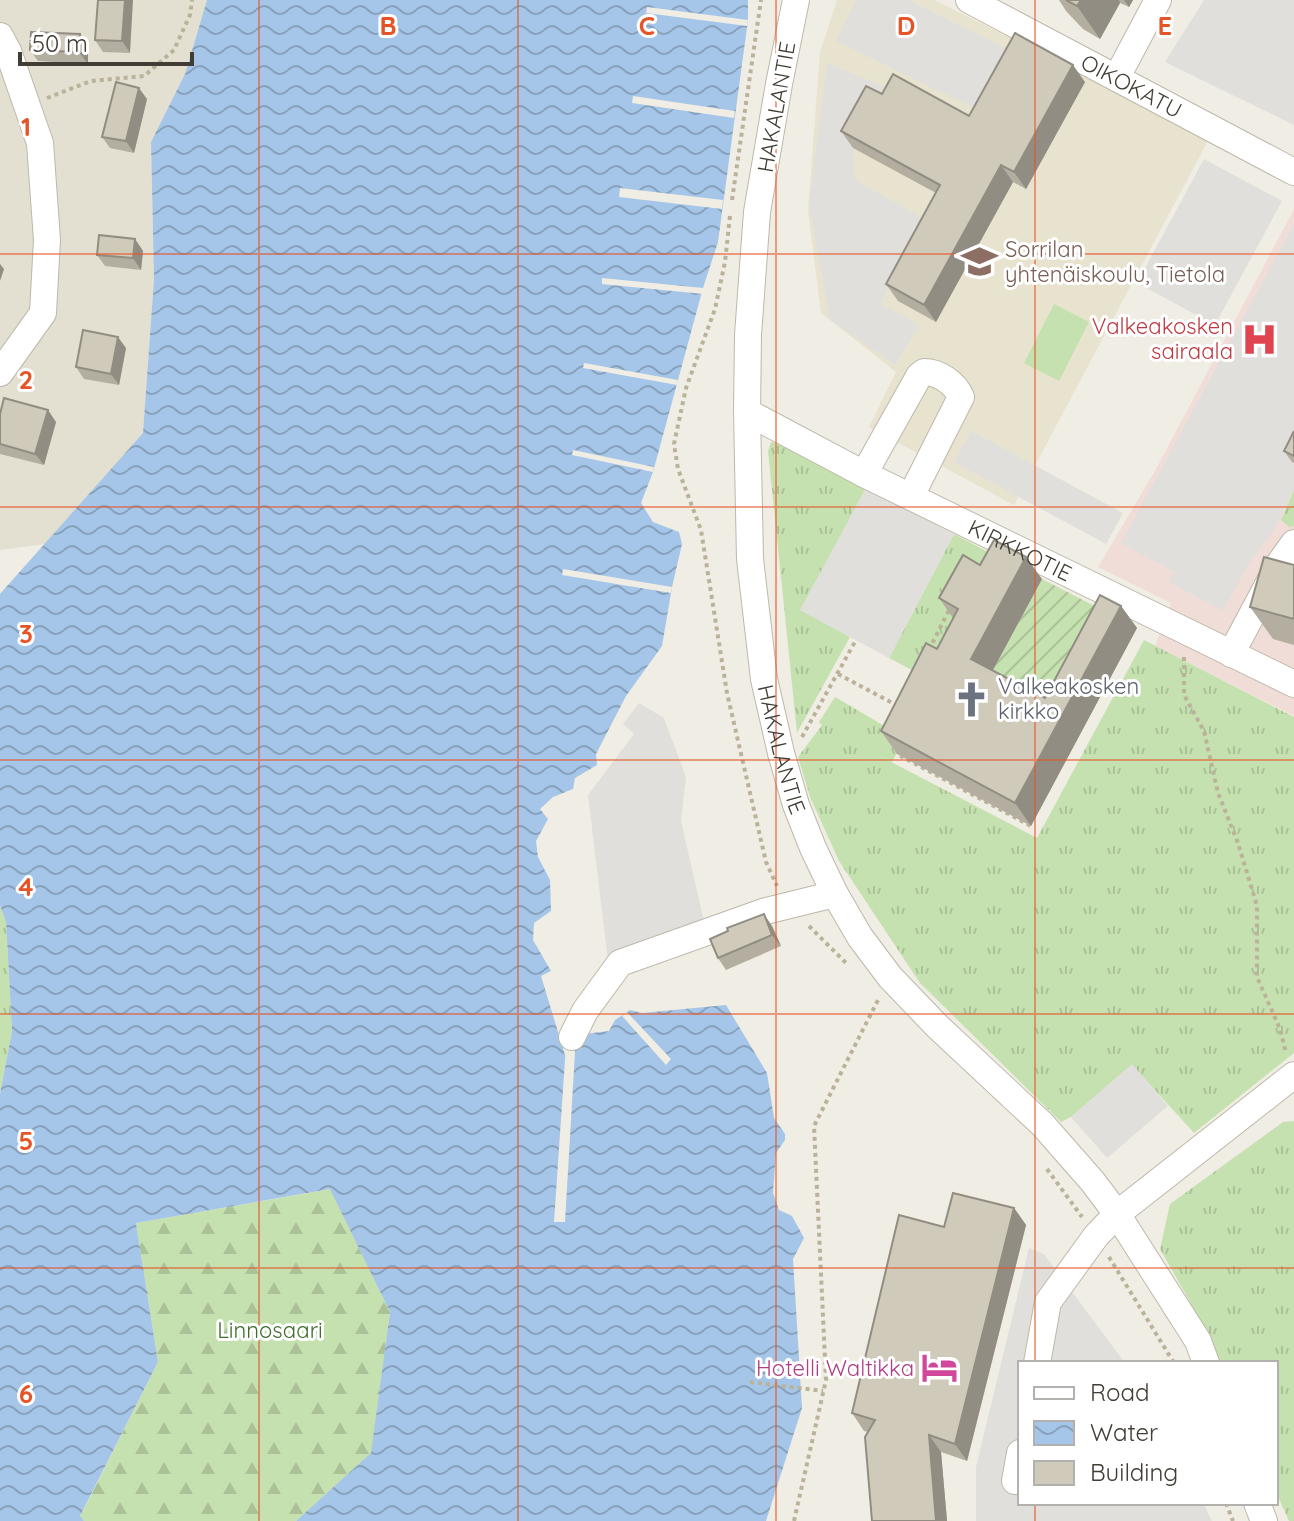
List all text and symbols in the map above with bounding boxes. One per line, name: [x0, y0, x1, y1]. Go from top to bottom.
text: B: [379, 9, 397, 42]
text: C: [639, 9, 655, 42]
text: D: [897, 9, 915, 42]
text: E: [1158, 9, 1172, 42]
scale bar: [20, 16, 192, 66]
text: 50 m: [32, 28, 88, 58]
street label: HAKALANTIE: [751, 39, 801, 175]
street label: OIKOKATU: [1076, 48, 1187, 124]
text: 1: [21, 110, 31, 143]
place label: Sorrilan yhtenäiskoulu, Tietola: [1005, 235, 1225, 288]
school or university icon: Sorrilan yhtenäiskoulu, Tietola: [960, 243, 998, 281]
place label: Valkeakosken sairaala: [1092, 312, 1233, 365]
hospital icon: Valkeakosken sairaala: [1240, 320, 1278, 358]
text: 2: [19, 363, 33, 396]
street label: KIRKKOTIE: [964, 513, 1076, 587]
text: 3: [19, 617, 33, 650]
place label: Valkeakosken kirkko: [998, 672, 1139, 725]
church icon: Valkeakosken kirkko: [953, 680, 991, 718]
street label: HAKALANTIE: [752, 682, 812, 818]
text: 4: [18, 870, 34, 903]
text: 5: [19, 1124, 33, 1157]
park label: Linnosaari: [217, 1316, 323, 1344]
hotel icon: Hotelli Waltikka: [921, 1349, 959, 1387]
place label: Hotelli Waltikka: [756, 1354, 914, 1382]
legend: [1018, 1361, 1278, 1505]
text: 6: [19, 1377, 33, 1410]
text: Road: [1090, 1377, 1150, 1407]
text: Water: [1090, 1417, 1158, 1447]
text: Building: [1090, 1457, 1178, 1487]

